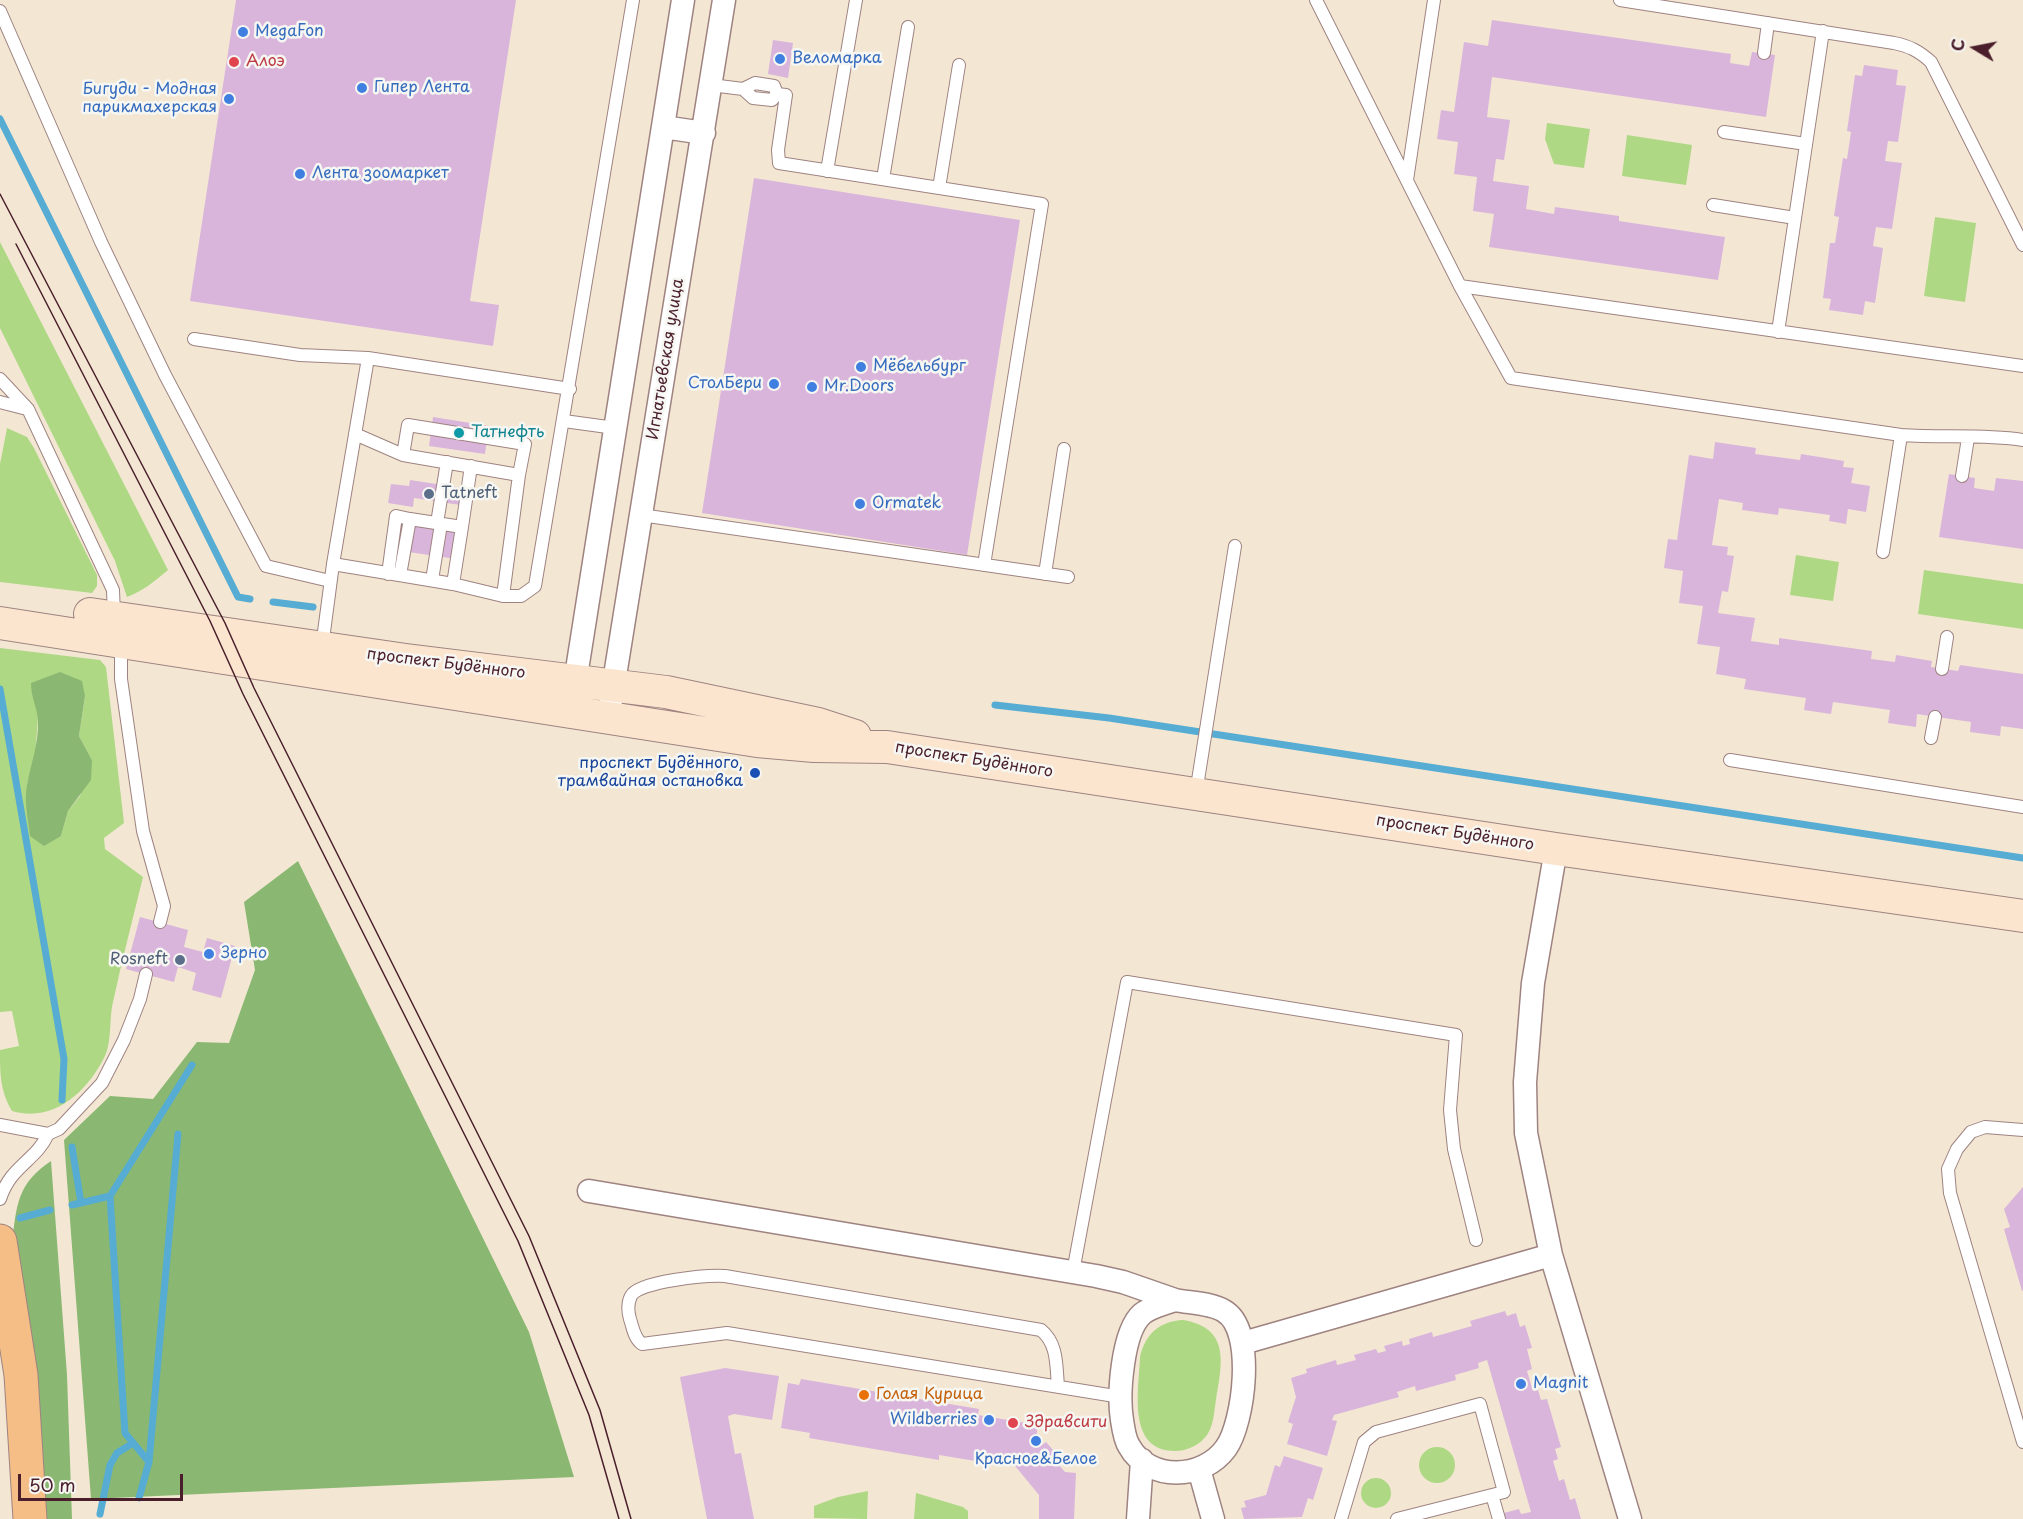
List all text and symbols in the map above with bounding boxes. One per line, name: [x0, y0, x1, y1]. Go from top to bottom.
north arrow: [1945, 18, 2005, 78]
place label: MegaFon: [255, 22, 324, 42]
marker: MegaFon: [236, 25, 250, 39]
text: С: [1944, 37, 1970, 53]
place label: Веломарка: [792, 49, 882, 69]
place label: Алоэ: [246, 52, 285, 72]
marker: Веломарка: [773, 52, 787, 66]
marker: Алоэ: [227, 55, 241, 69]
place label: Гипер Лента: [374, 78, 470, 98]
place label: Бигуди - Модная парикмахерская: [82, 80, 217, 118]
marker: Гипер Лента: [355, 81, 369, 95]
marker: Бигуди - Модная парикмахерская: [222, 92, 236, 106]
place label: Лента зоомаркет: [312, 164, 449, 184]
marker: Лента зоомаркет: [293, 167, 307, 181]
street label: Игнатьевская улица: [644, 277, 688, 441]
place label: Мёбельбург: [873, 357, 966, 377]
marker: Мёбельбург: [854, 360, 868, 374]
place label: СтолБери: [688, 374, 762, 394]
marker: СтолБери: [767, 377, 781, 391]
place label: Mr.Doors: [824, 377, 894, 397]
marker: Mr.Doors: [805, 380, 819, 394]
place label: Татнефть: [471, 423, 544, 443]
marker: Татнефть: [452, 426, 466, 440]
place label: Tatneft: [441, 484, 498, 504]
marker: Tatneft: [422, 487, 436, 501]
place label: Ormatek: [872, 494, 941, 514]
marker: Ormatek: [853, 497, 867, 511]
street label: проспект Будённого: [366, 645, 526, 683]
street label: проспект Будённого: [894, 738, 1054, 782]
place label: проспект Будённого, трамвайная остановка: [558, 754, 743, 792]
marker: проспект Будённого, трамвайная остановка: [748, 766, 762, 780]
street label: проспект Будённого: [1375, 811, 1535, 855]
place label: Зерно: [221, 944, 267, 964]
marker: Зерно: [202, 947, 216, 961]
place label: Rosneft: [110, 950, 168, 970]
marker: Rosneft: [173, 953, 187, 967]
place label: Magnit: [1533, 1374, 1588, 1394]
marker: Magnit: [1514, 1377, 1528, 1391]
place label: Голая Курица: [876, 1385, 983, 1405]
marker: Голая Курица: [857, 1388, 871, 1402]
place label: Wildberries: [890, 1410, 977, 1430]
marker: Wildberries: [982, 1413, 996, 1427]
place label: Здравсити: [1025, 1413, 1107, 1433]
marker: Здравсити: [1006, 1416, 1020, 1430]
marker: Красное&Белое: [1029, 1434, 1043, 1448]
place label: Красное&Белое: [975, 1450, 1097, 1470]
scale bar: [21, 1462, 186, 1500]
text: 50 m: [29, 1471, 76, 1498]

